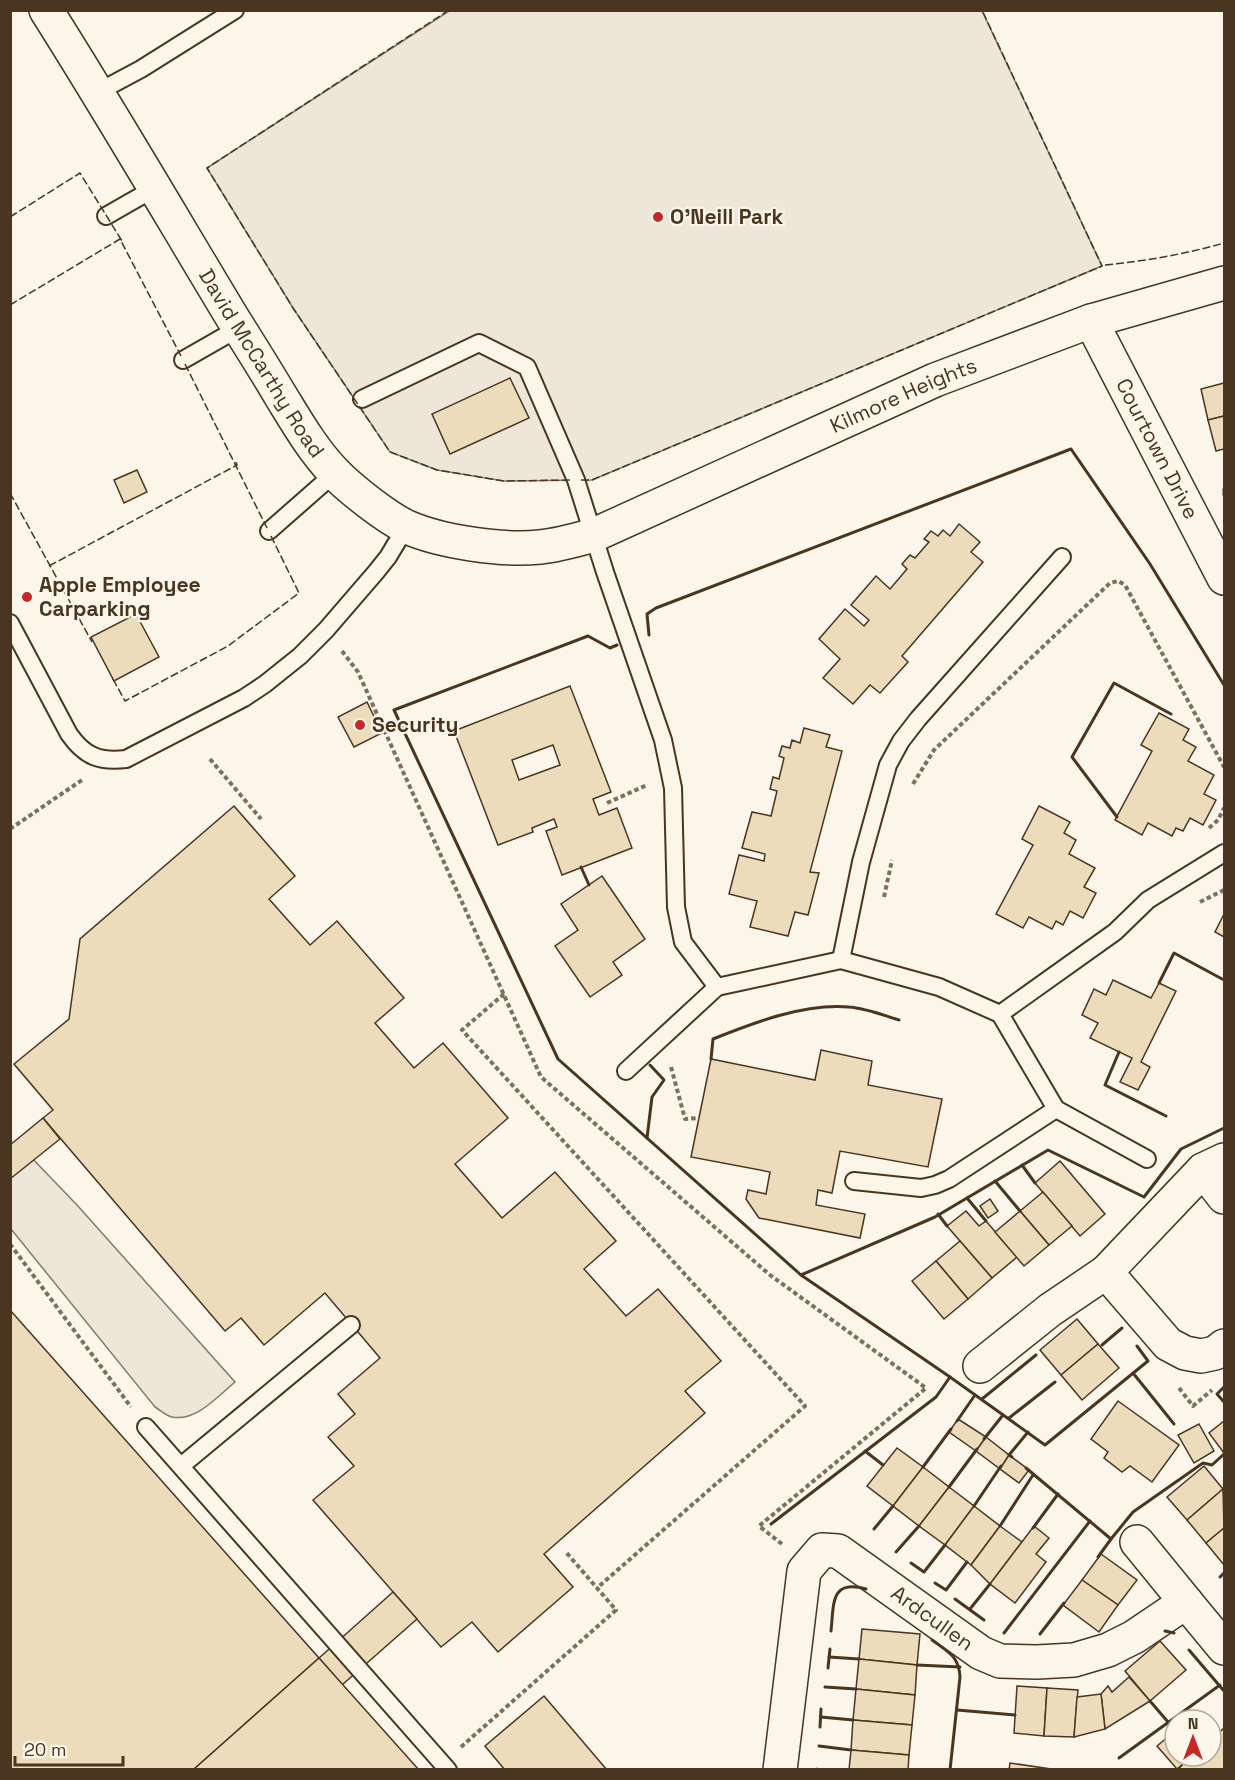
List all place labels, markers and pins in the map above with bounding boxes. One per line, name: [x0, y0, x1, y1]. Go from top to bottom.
place label: O'Neill Park: [670, 203, 784, 230]
marker: O'Neill Park: [651, 210, 665, 224]
place label: Apple Employee Carparking: [39, 571, 201, 622]
marker: Apple Employee Carparking: [20, 590, 34, 604]
place label: Security: [372, 711, 459, 738]
marker: Security: [353, 718, 367, 732]

